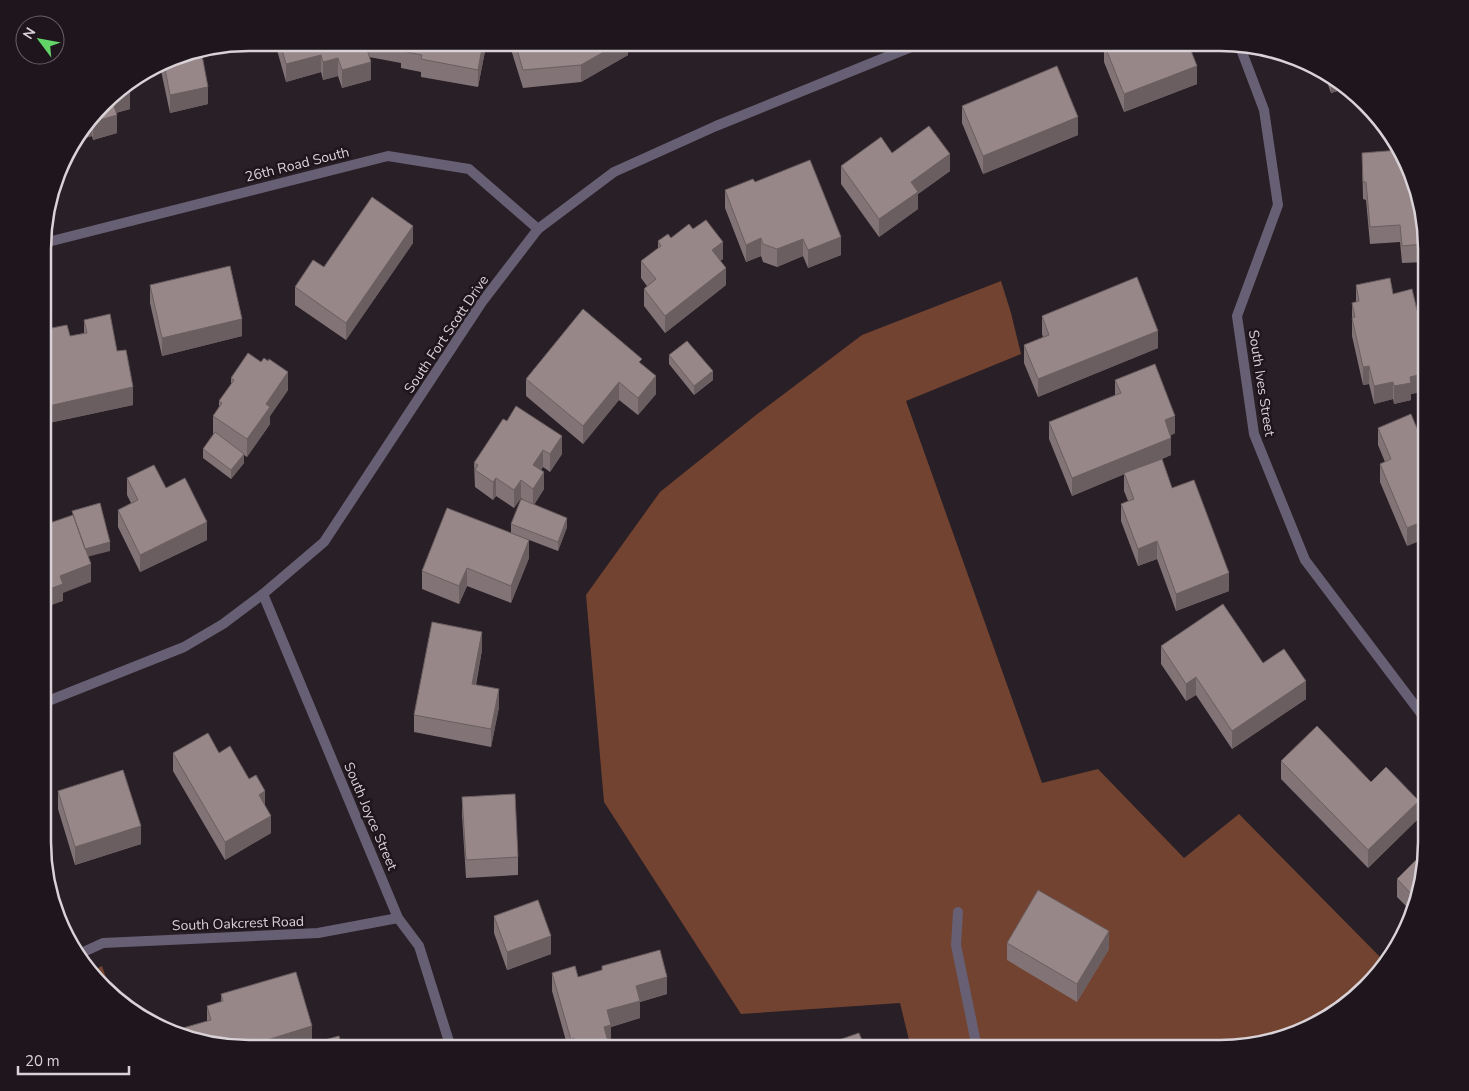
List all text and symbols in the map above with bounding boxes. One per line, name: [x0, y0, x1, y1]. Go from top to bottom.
north arrow: [15, 15, 65, 65]
text: N: [19, 24, 40, 43]
street label: 26th Road South: [243, 142, 351, 187]
street label: South Fort Scott Drive: [400, 271, 493, 397]
street label: South Ives Street: [1244, 329, 1279, 438]
street label: South Joyce Street: [339, 759, 402, 873]
street label: South Oakcrest Road: [172, 912, 304, 935]
scale bar: [18, 1044, 129, 1076]
text: 20 m: [25, 1051, 60, 1071]

